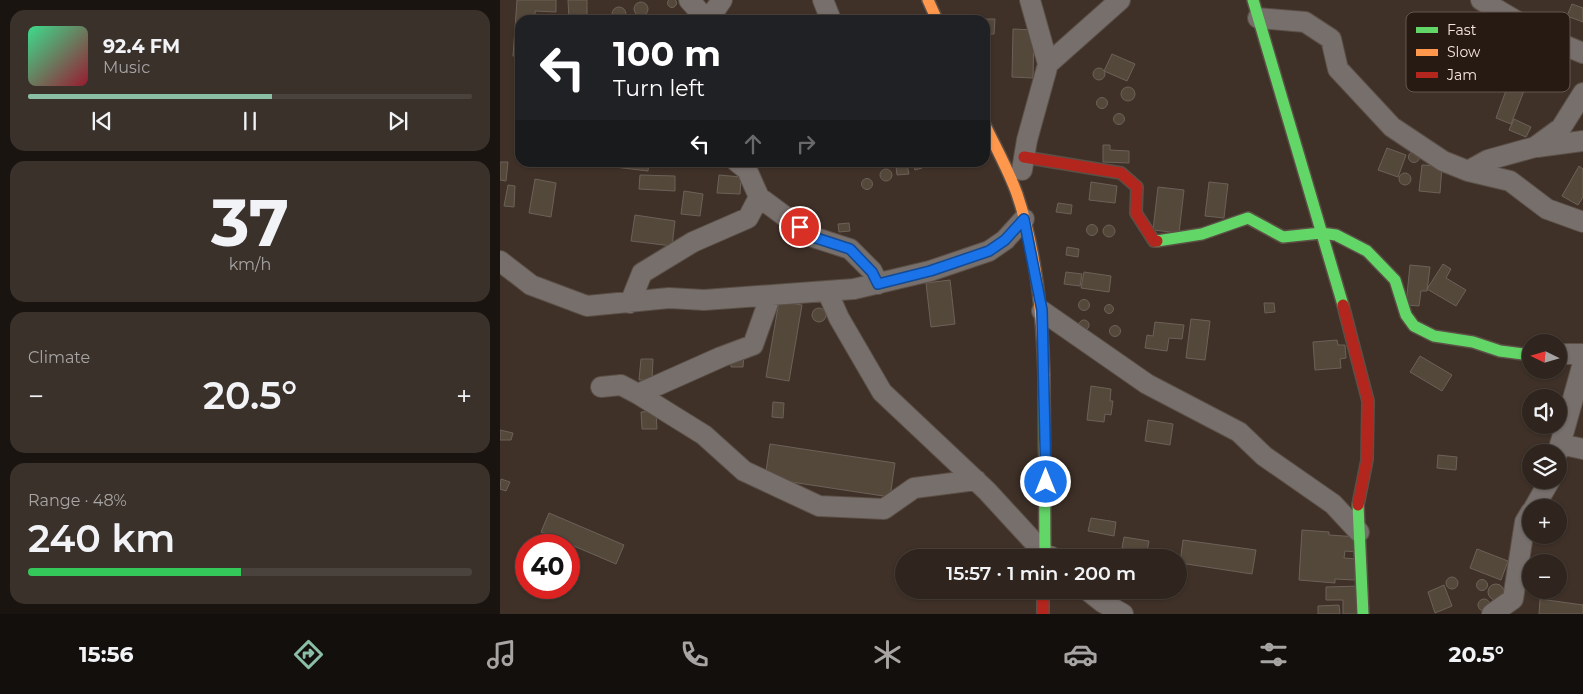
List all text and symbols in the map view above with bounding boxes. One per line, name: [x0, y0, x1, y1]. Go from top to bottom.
legend: [1406, 12, 1570, 92]
text: Fast: [1447, 21, 1477, 39]
text: 100 m: [613, 32, 721, 75]
text: 92.4 FM: [103, 35, 180, 58]
icon: left: [530, 35, 595, 100]
text: Slow: [1447, 43, 1481, 61]
text: Music: [103, 58, 150, 77]
text: Jam: [1446, 66, 1477, 84]
text: Turn left: [613, 75, 705, 102]
icon: previous: [88, 107, 116, 135]
icon: pause: [236, 107, 264, 135]
icon: next: [384, 107, 412, 135]
icon: left: [686, 130, 714, 158]
icon: ahead: [739, 130, 767, 158]
icon: right: [792, 130, 820, 158]
text: 37: [211, 183, 289, 262]
pin: [779, 206, 821, 248]
icon: arrive: [786, 213, 814, 241]
text: km/h: [229, 255, 271, 274]
north arrow: [1522, 334, 1568, 379]
map controls: [1522, 334, 1567, 599]
text: Climate: [28, 348, 90, 367]
text: 20.5°: [203, 372, 297, 419]
text: −: [28, 379, 44, 413]
text: +: [456, 379, 472, 413]
button: sound: [1522, 389, 1567, 434]
button: layers: [1522, 444, 1567, 489]
position arrow: [1019, 455, 1071, 507]
text: Range · 48%: [28, 491, 127, 510]
button: +: [1522, 499, 1567, 544]
text: 240 km: [28, 515, 175, 562]
speed limit sign: 40: [515, 534, 580, 599]
button: −: [1522, 554, 1567, 599]
text: 15:57 · 1 min · 200 m: [946, 562, 1136, 585]
icon: directions: [291, 637, 326, 672]
icon: music: [484, 637, 519, 672]
icon: phone: [677, 637, 712, 672]
icon: climate: [870, 637, 905, 672]
icon: car: [1063, 637, 1098, 672]
icon: filters: [1256, 637, 1291, 672]
text: 15:56: [79, 641, 134, 668]
text: 20.5°: [1448, 641, 1504, 668]

